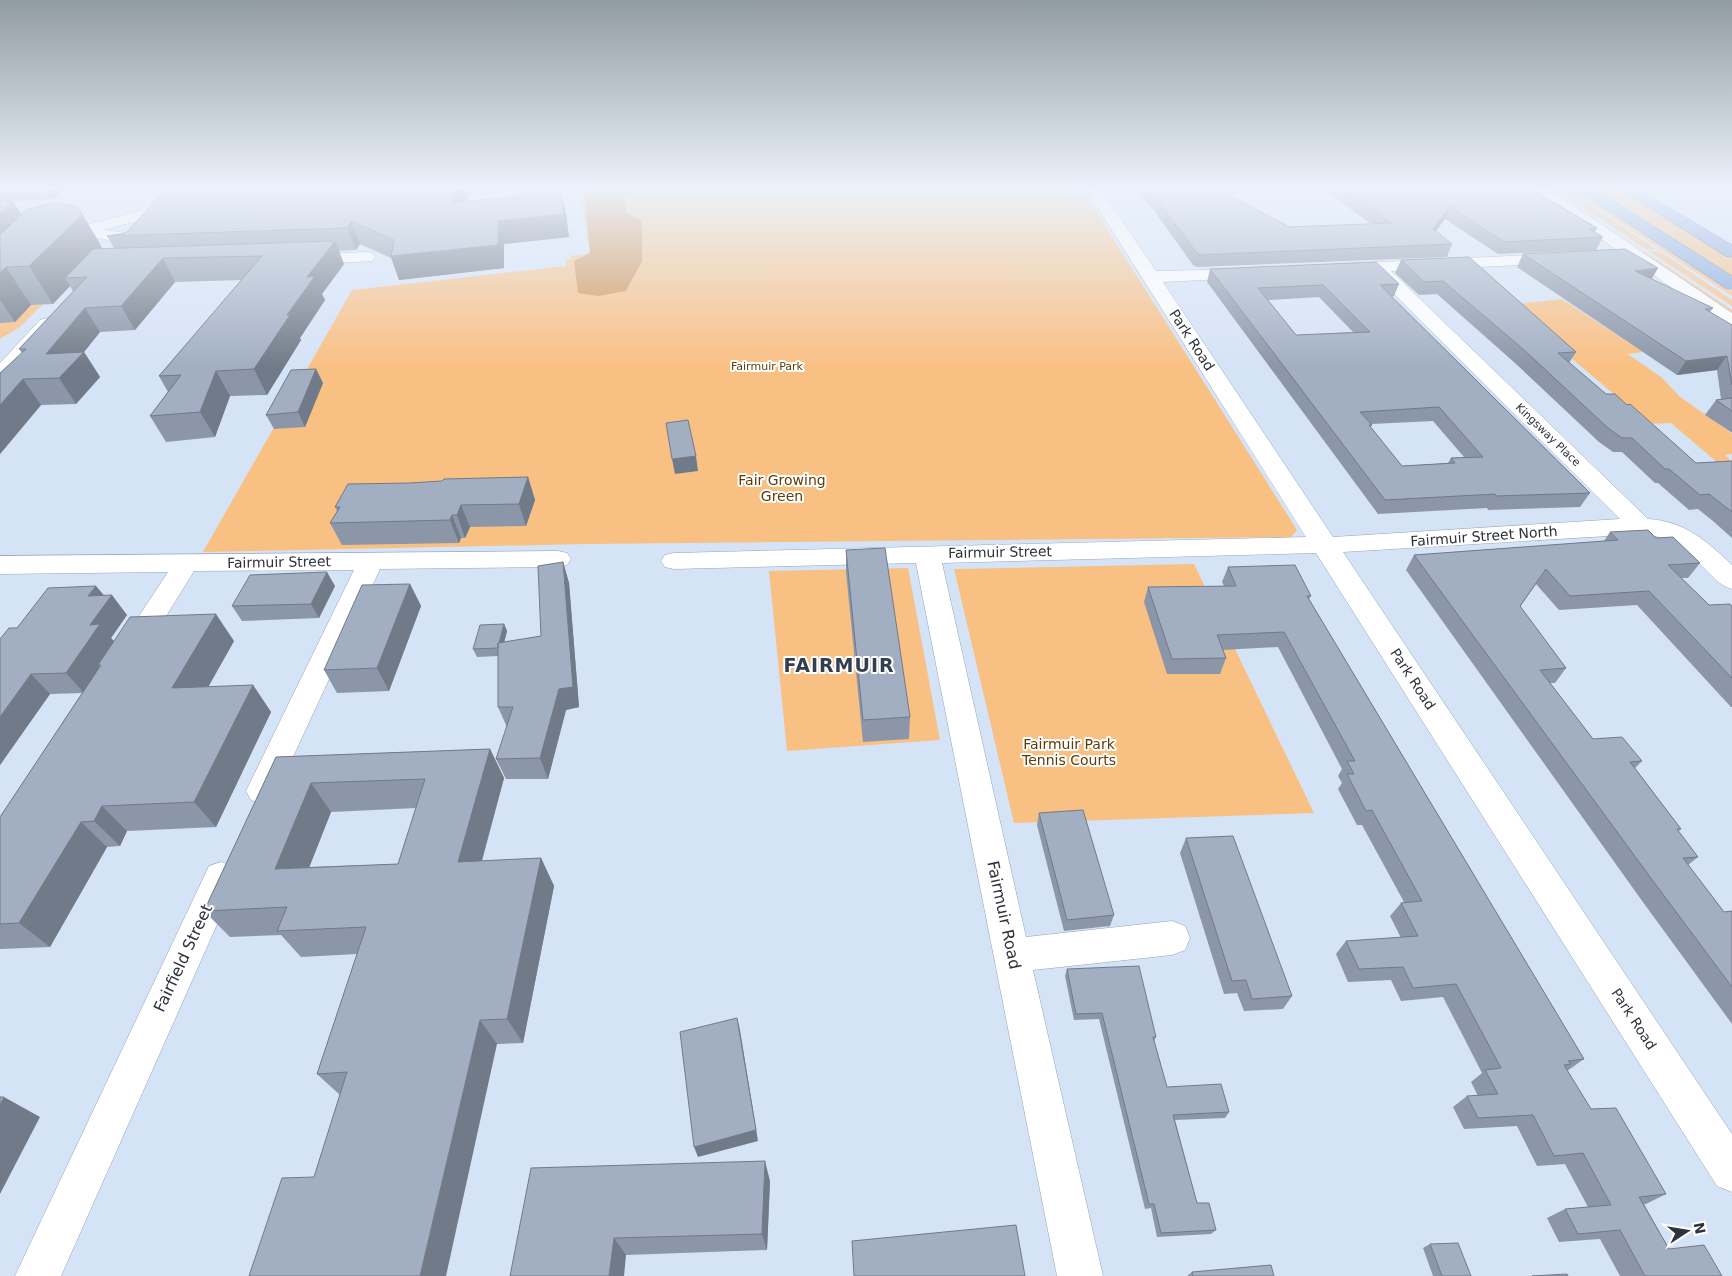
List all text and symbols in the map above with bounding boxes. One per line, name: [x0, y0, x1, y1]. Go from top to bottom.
street label: Park Road: [1166, 306, 1218, 374]
park label: Fairmuir Park: [731, 360, 804, 373]
street label: Kingsway Place: [1513, 401, 1583, 469]
park label: Fair Growing Green: [738, 472, 826, 504]
street label: Fairmuir Street North: [1410, 523, 1558, 549]
street label: Fairmuir Street: [948, 543, 1053, 561]
street label: Fairmuir Street: [227, 553, 332, 571]
street label: Park Road: [1387, 645, 1439, 713]
district label: FAIRMUIR: [783, 654, 895, 676]
park label: Fairmuir Park Tennis Courts: [1021, 736, 1116, 768]
street label: Fairmuir Road: [983, 859, 1025, 971]
street label: Fairfield Street: [150, 901, 216, 1015]
street label: Park Road: [1608, 985, 1660, 1053]
north arrow: [1662, 1206, 1712, 1256]
text: N: [1691, 1221, 1709, 1236]

